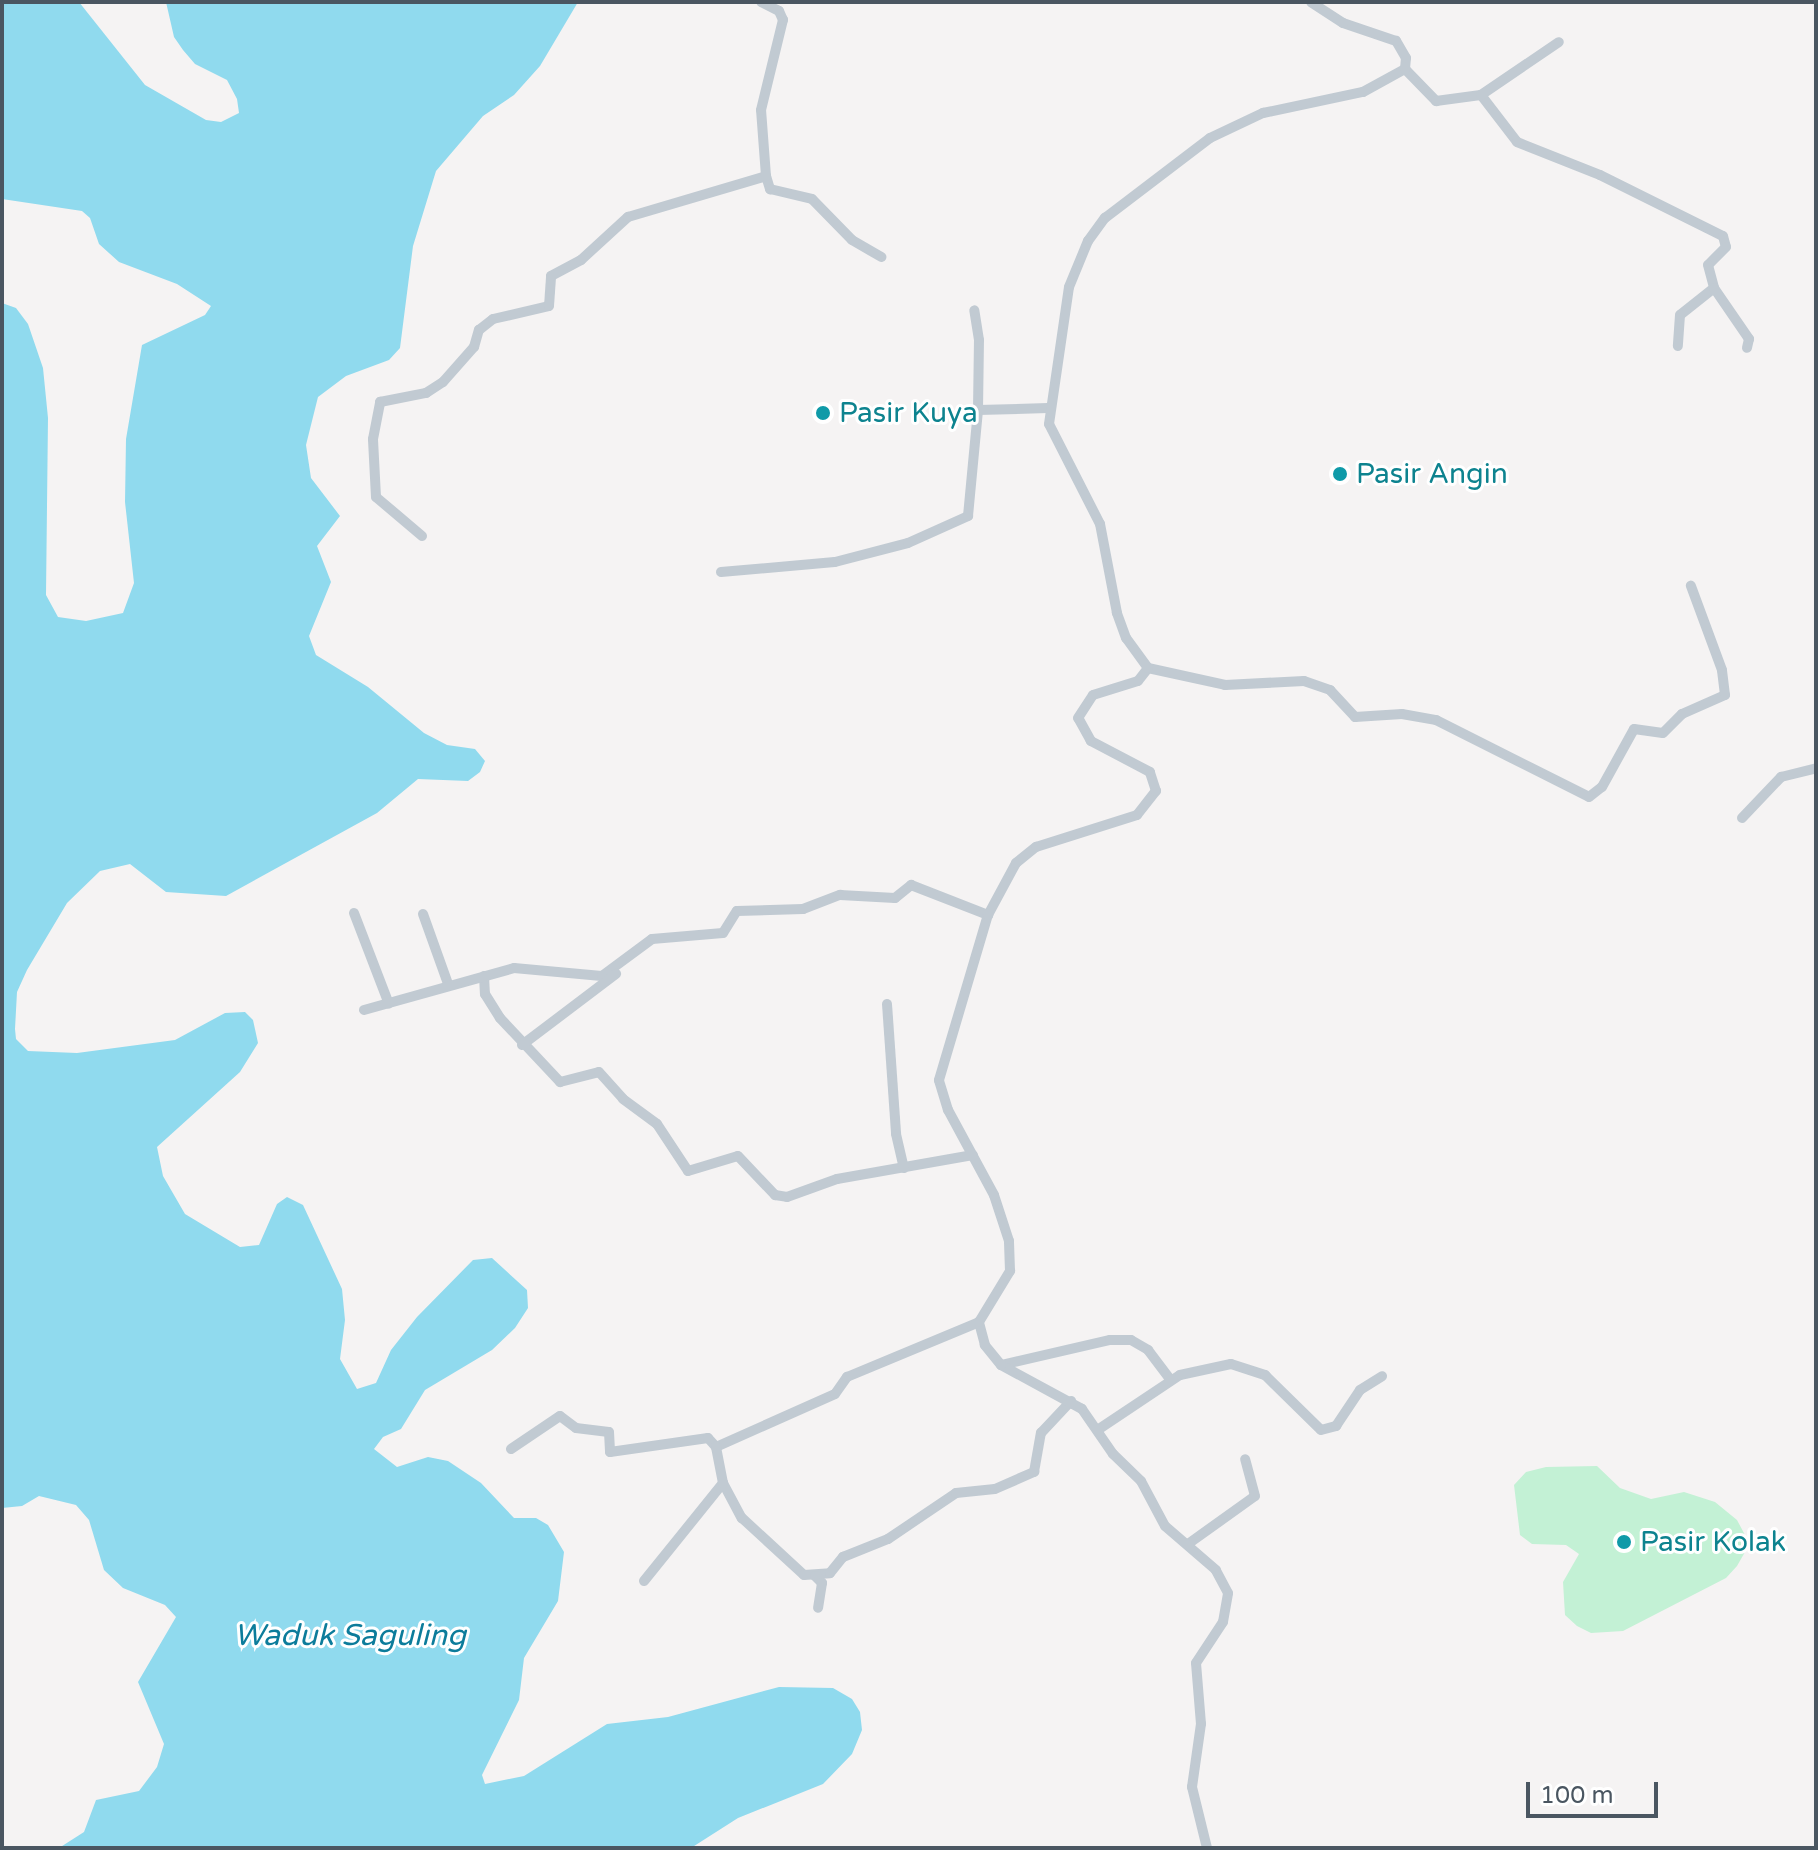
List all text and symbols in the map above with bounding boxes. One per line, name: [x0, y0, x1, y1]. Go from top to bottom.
place label: Pasir Kuya: [839, 396, 978, 430]
marker: Pasir Kuya: [814, 404, 832, 422]
place label: Pasir Angin: [1356, 457, 1508, 491]
marker: Pasir Angin: [1331, 465, 1349, 483]
place label: Pasir Kolak: [1640, 1525, 1786, 1559]
marker: Pasir Kolak: [1615, 1533, 1633, 1551]
water label: Waduk Saguling: [234, 1618, 466, 1654]
scale bar: [1530, 1766, 1662, 1816]
text: 100 m: [1540, 1781, 1614, 1810]

